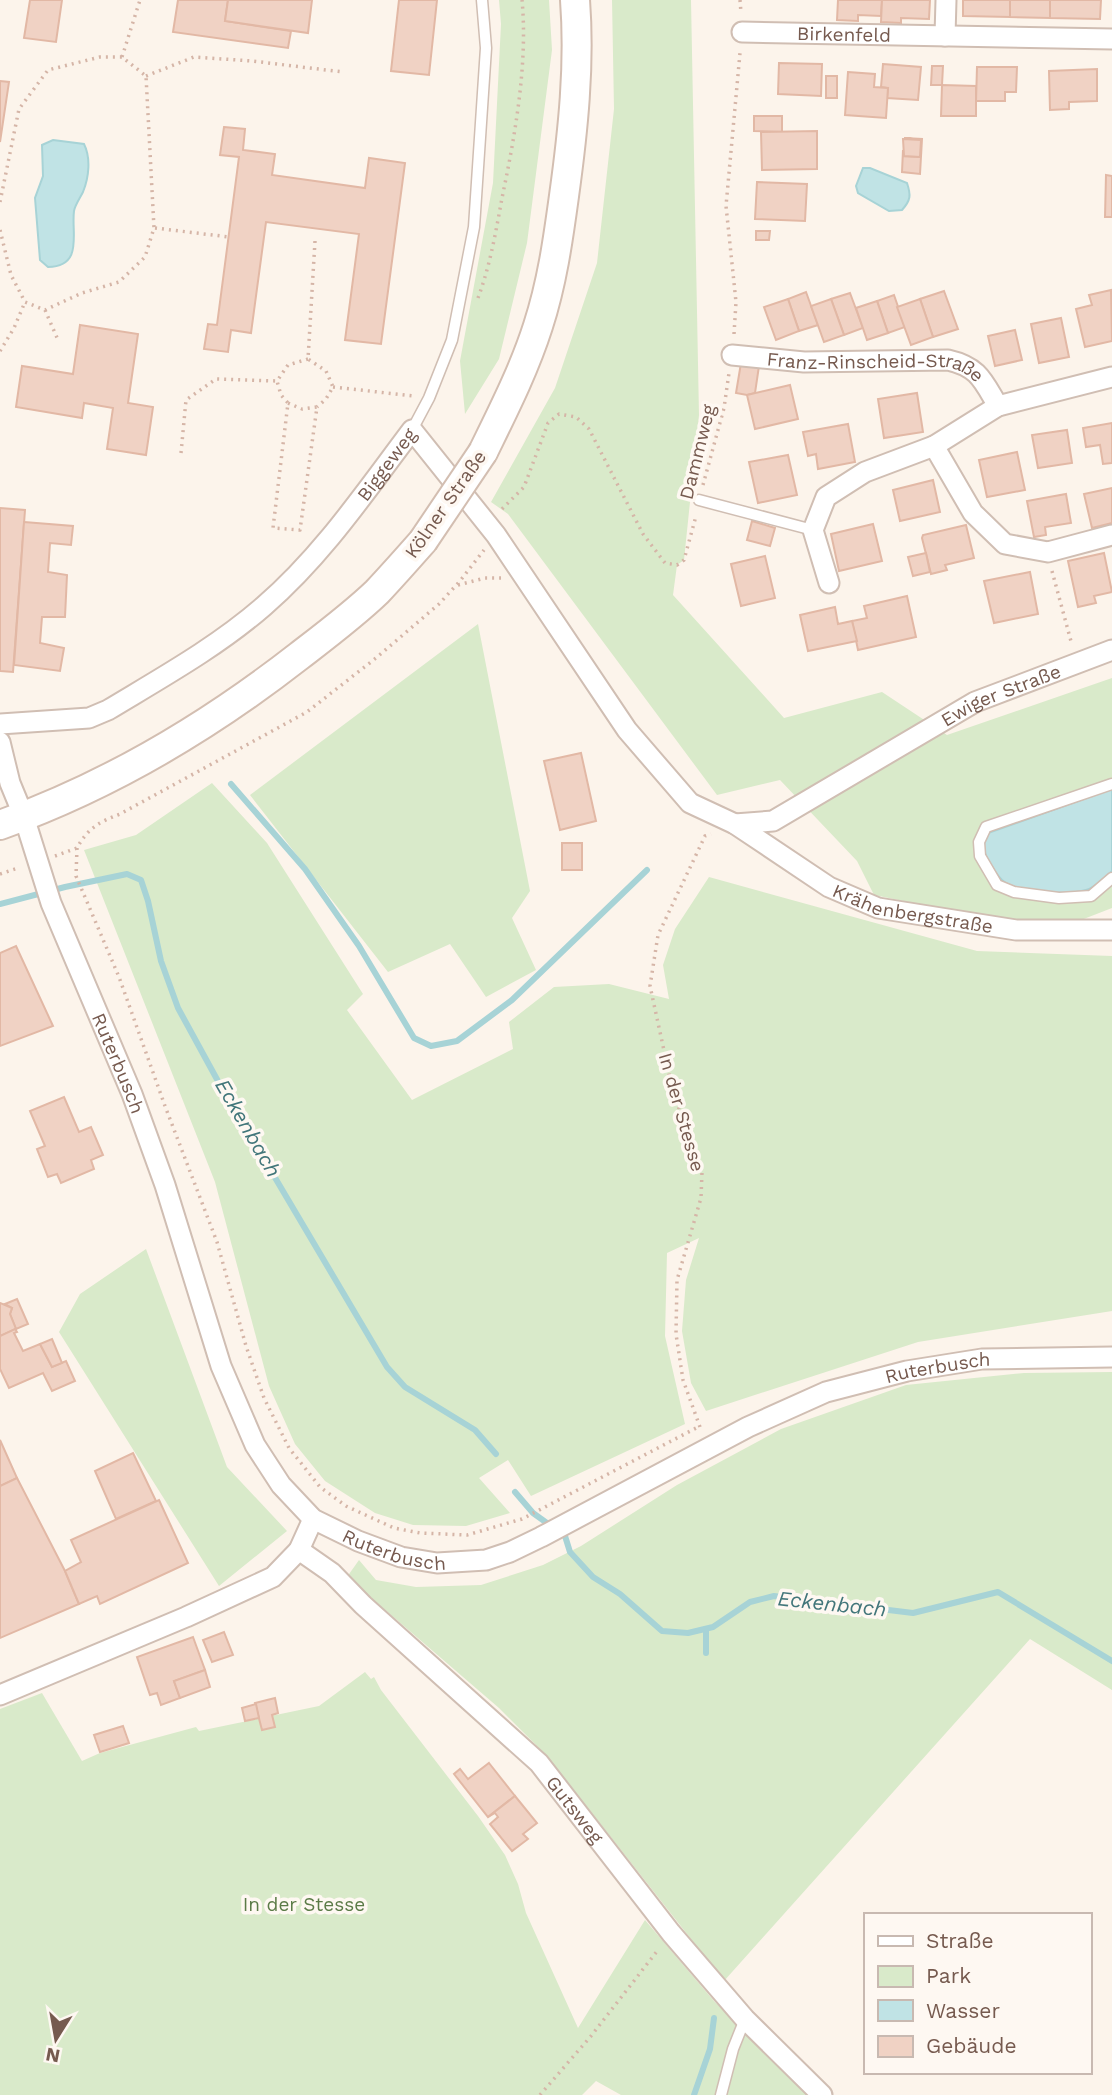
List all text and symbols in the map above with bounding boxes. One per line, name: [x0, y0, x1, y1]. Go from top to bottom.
street label: Birkenfeld: [797, 22, 891, 47]
street label: Franz-Rinscheid-Straße: [766, 347, 989, 387]
street label: Dammweg: [675, 401, 721, 502]
street label: Biggeweg: [352, 423, 422, 506]
street label: Kölner Straße: [400, 446, 491, 563]
street label: Ewiger Straße: [937, 660, 1064, 732]
street label: Krähenbergstraße: [829, 879, 995, 938]
street label: Ruterbusch: [87, 1010, 149, 1117]
street label: In der Stesse: [654, 1050, 709, 1174]
water label: Eckenbach: [210, 1074, 287, 1181]
street label: Ruterbusch: [882, 1348, 991, 1388]
street label: Ruterbusch: [339, 1524, 446, 1575]
water label: Eckenbach: [776, 1585, 888, 1622]
street label: Gutsweg: [541, 1771, 609, 1849]
park label: In der Stesse: [243, 1893, 365, 1916]
legend: [864, 1913, 1091, 2074]
text: Straße: [926, 1928, 994, 1953]
text: Park: [926, 1963, 971, 1988]
text: Wasser: [926, 1998, 1000, 2023]
north arrow: [21, 2004, 91, 2074]
text: Gebäude: [926, 2033, 1017, 2058]
text: N: [44, 2043, 62, 2068]

